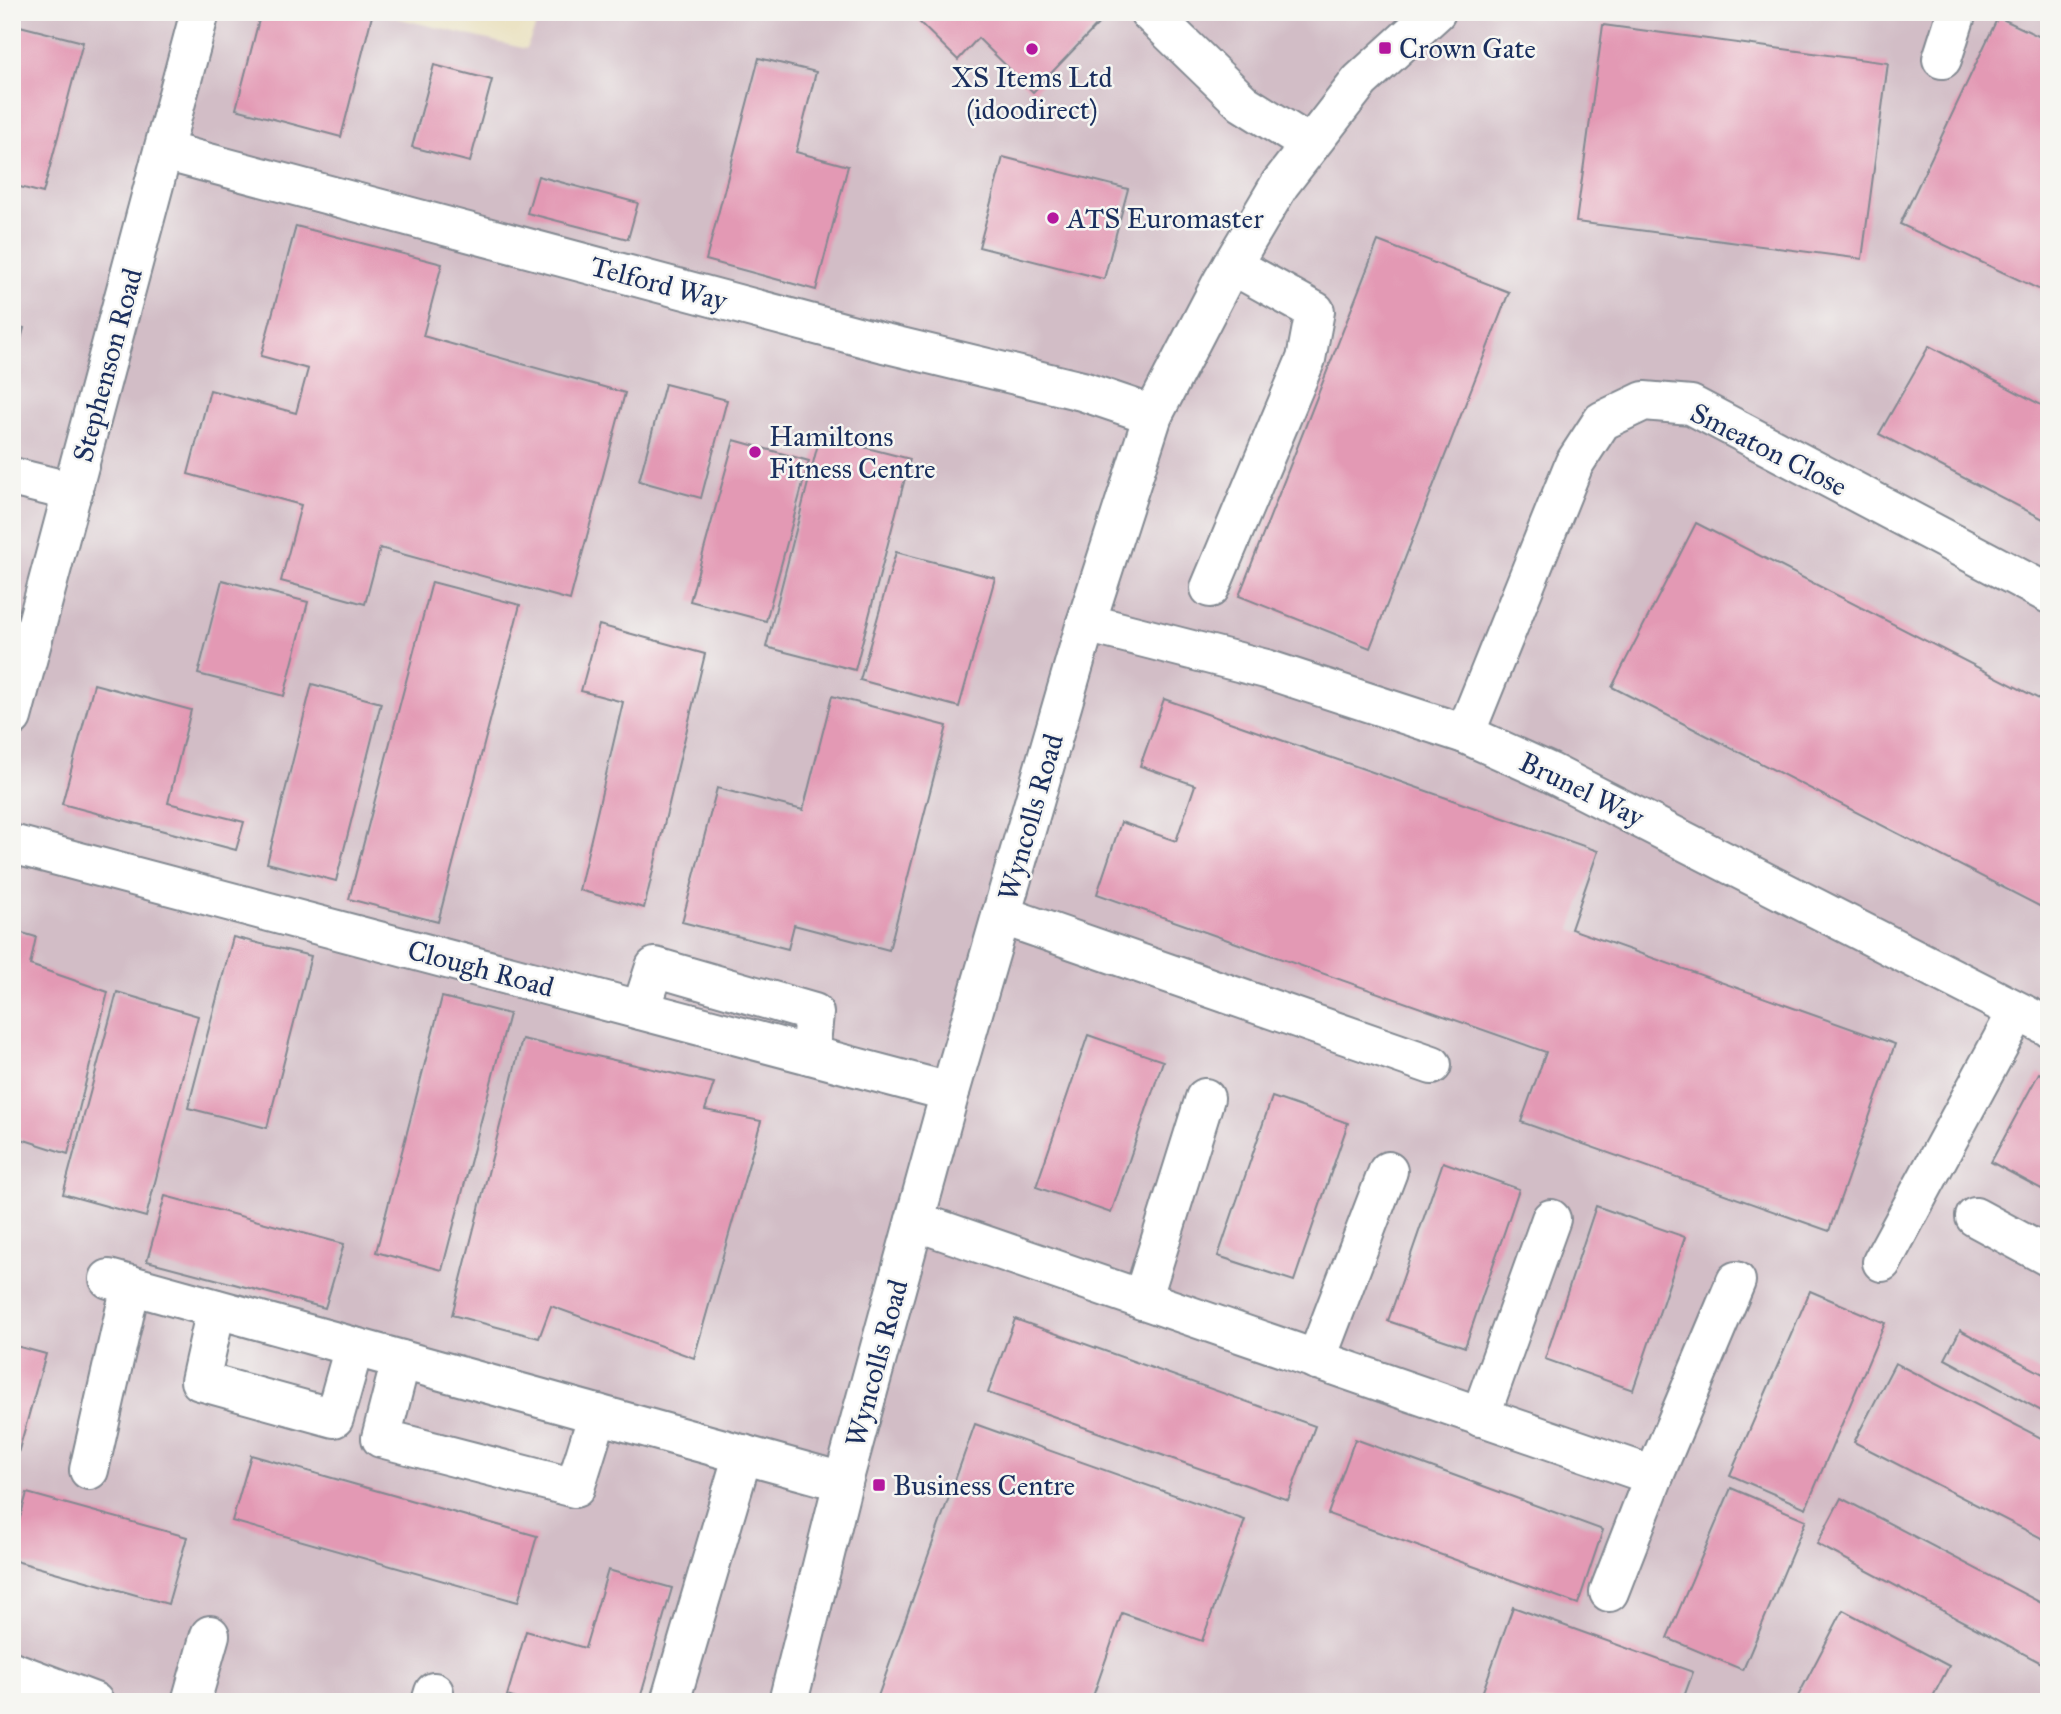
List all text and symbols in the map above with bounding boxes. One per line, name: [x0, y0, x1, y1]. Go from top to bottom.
place label: Crown Gate: [1399, 31, 1536, 66]
marker: Crown Gate: [1377, 40, 1393, 56]
marker: XS Items Ltd (idoodirect): [1024, 41, 1040, 57]
place label: XS Items Ltd (idoodirect): [951, 60, 1113, 127]
place label: ATS Euromaster: [1066, 201, 1264, 236]
marker: ATS Euromaster: [1045, 210, 1061, 226]
street label: Telford Way: [587, 248, 732, 319]
street label: Stephenson Road: [65, 264, 150, 466]
street label: Smeaton Close: [1685, 395, 1853, 504]
place label: Hamiltons Fitness Centre: [769, 419, 936, 486]
marker: Hamiltons Fitness Centre: [747, 444, 763, 460]
street label: Wyncolls Road: [990, 730, 1071, 904]
street label: Brunel Way: [1514, 744, 1651, 835]
street label: Clough Road: [404, 932, 558, 1005]
street label: Wyncolls Road: [837, 1276, 916, 1451]
place label: Business Centre: [893, 1468, 1075, 1503]
marker: Business Centre: [871, 1477, 887, 1493]

